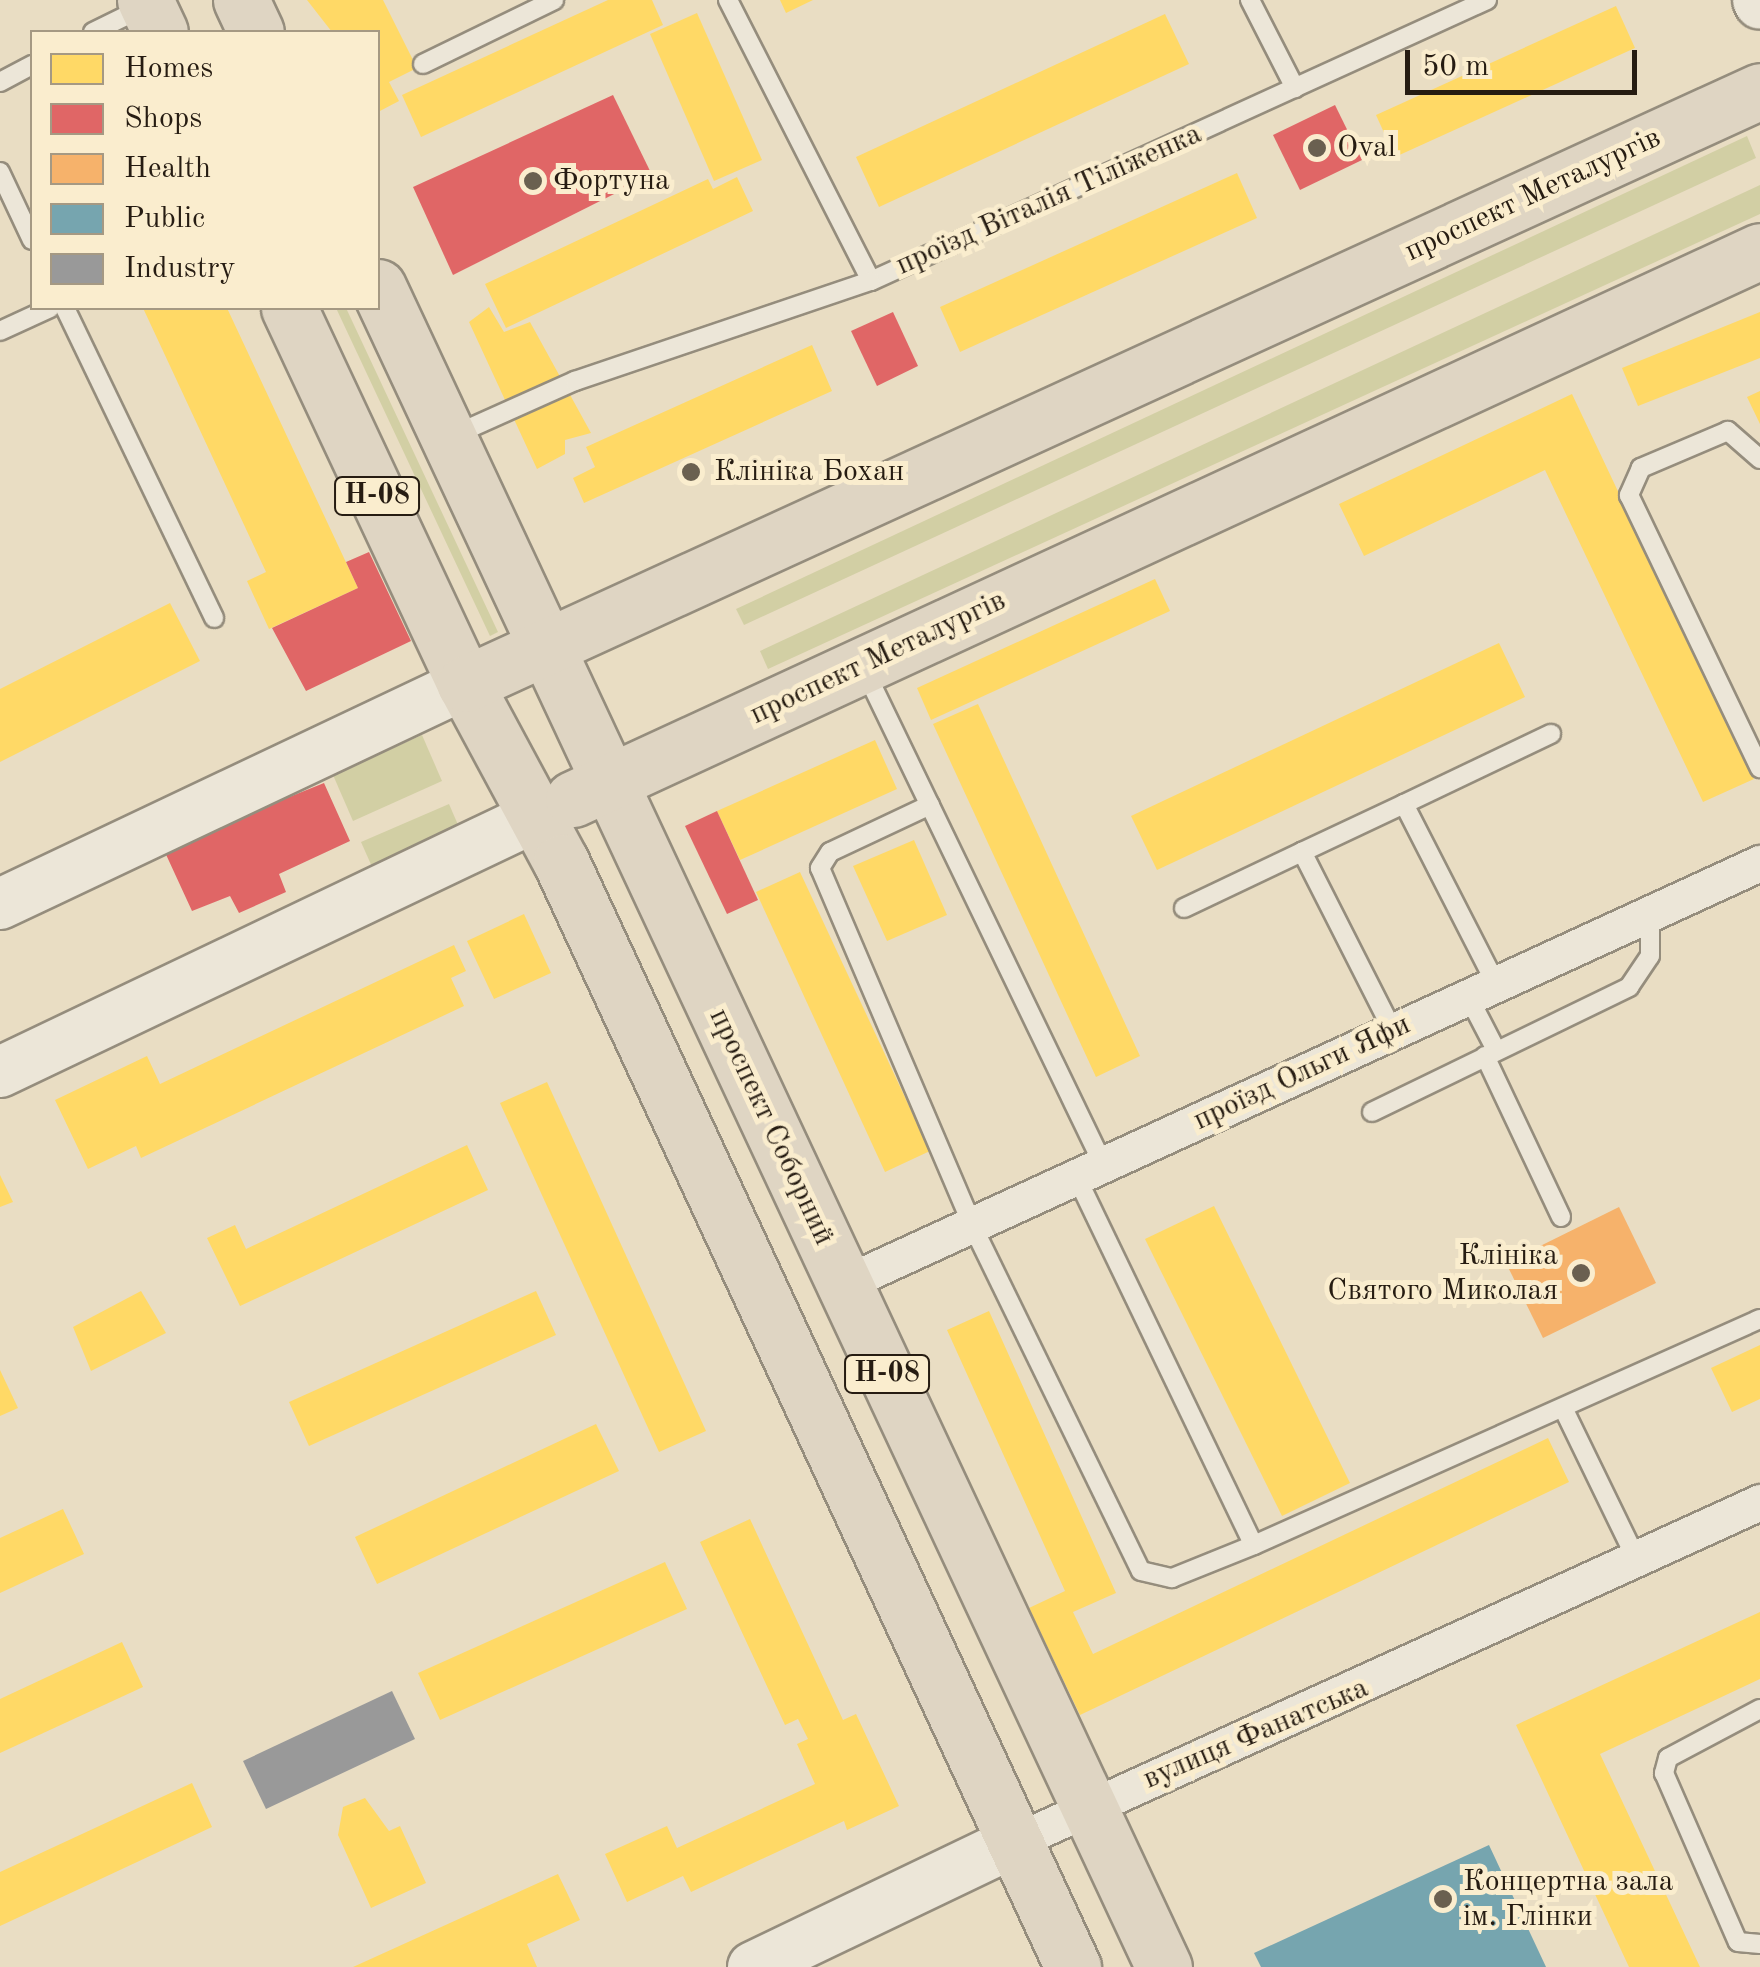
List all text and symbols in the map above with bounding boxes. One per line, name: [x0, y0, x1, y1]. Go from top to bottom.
legend: [30, 30, 380, 310]
scale bar: [1410, 30, 1642, 92]
text: 50 m: [1422, 52, 1489, 82]
text: Homes: [124, 54, 213, 84]
text: Shops: [124, 104, 202, 134]
street label: проїзд Віталія Тіліженка: [891, 116, 1207, 284]
street label: проспект Металургів: [1399, 120, 1667, 270]
place label: Oval: [1337, 130, 1396, 166]
marker: Oval: [1306, 137, 1328, 159]
text: Health: [124, 154, 211, 184]
place label: Фортуна: [553, 163, 670, 199]
marker: Фортуна: [522, 170, 544, 192]
text: Public: [124, 204, 205, 234]
text: Industry: [124, 254, 235, 284]
place label: Клініка Бохан: [714, 454, 904, 490]
marker: Клініка Бохан: [678, 459, 704, 485]
road number: Н-08: [332, 473, 422, 519]
street label: проспект Металургів: [744, 583, 1012, 733]
street label: проспект Соборний: [700, 1003, 842, 1251]
street label: проїзд Ольги Яфи: [1188, 1007, 1416, 1139]
place label: Клініка Святого Миколая: [1327, 1238, 1558, 1308]
marker: Клініка Святого Миколая: [1568, 1260, 1594, 1286]
road number: Н-08: [842, 1351, 932, 1397]
street label: вулиця Фанатська: [1138, 1670, 1374, 1798]
place label: Концертна зала ім. Глінки: [1463, 1864, 1674, 1934]
marker: Концертна зала ім. Глінки: [1432, 1888, 1454, 1910]

